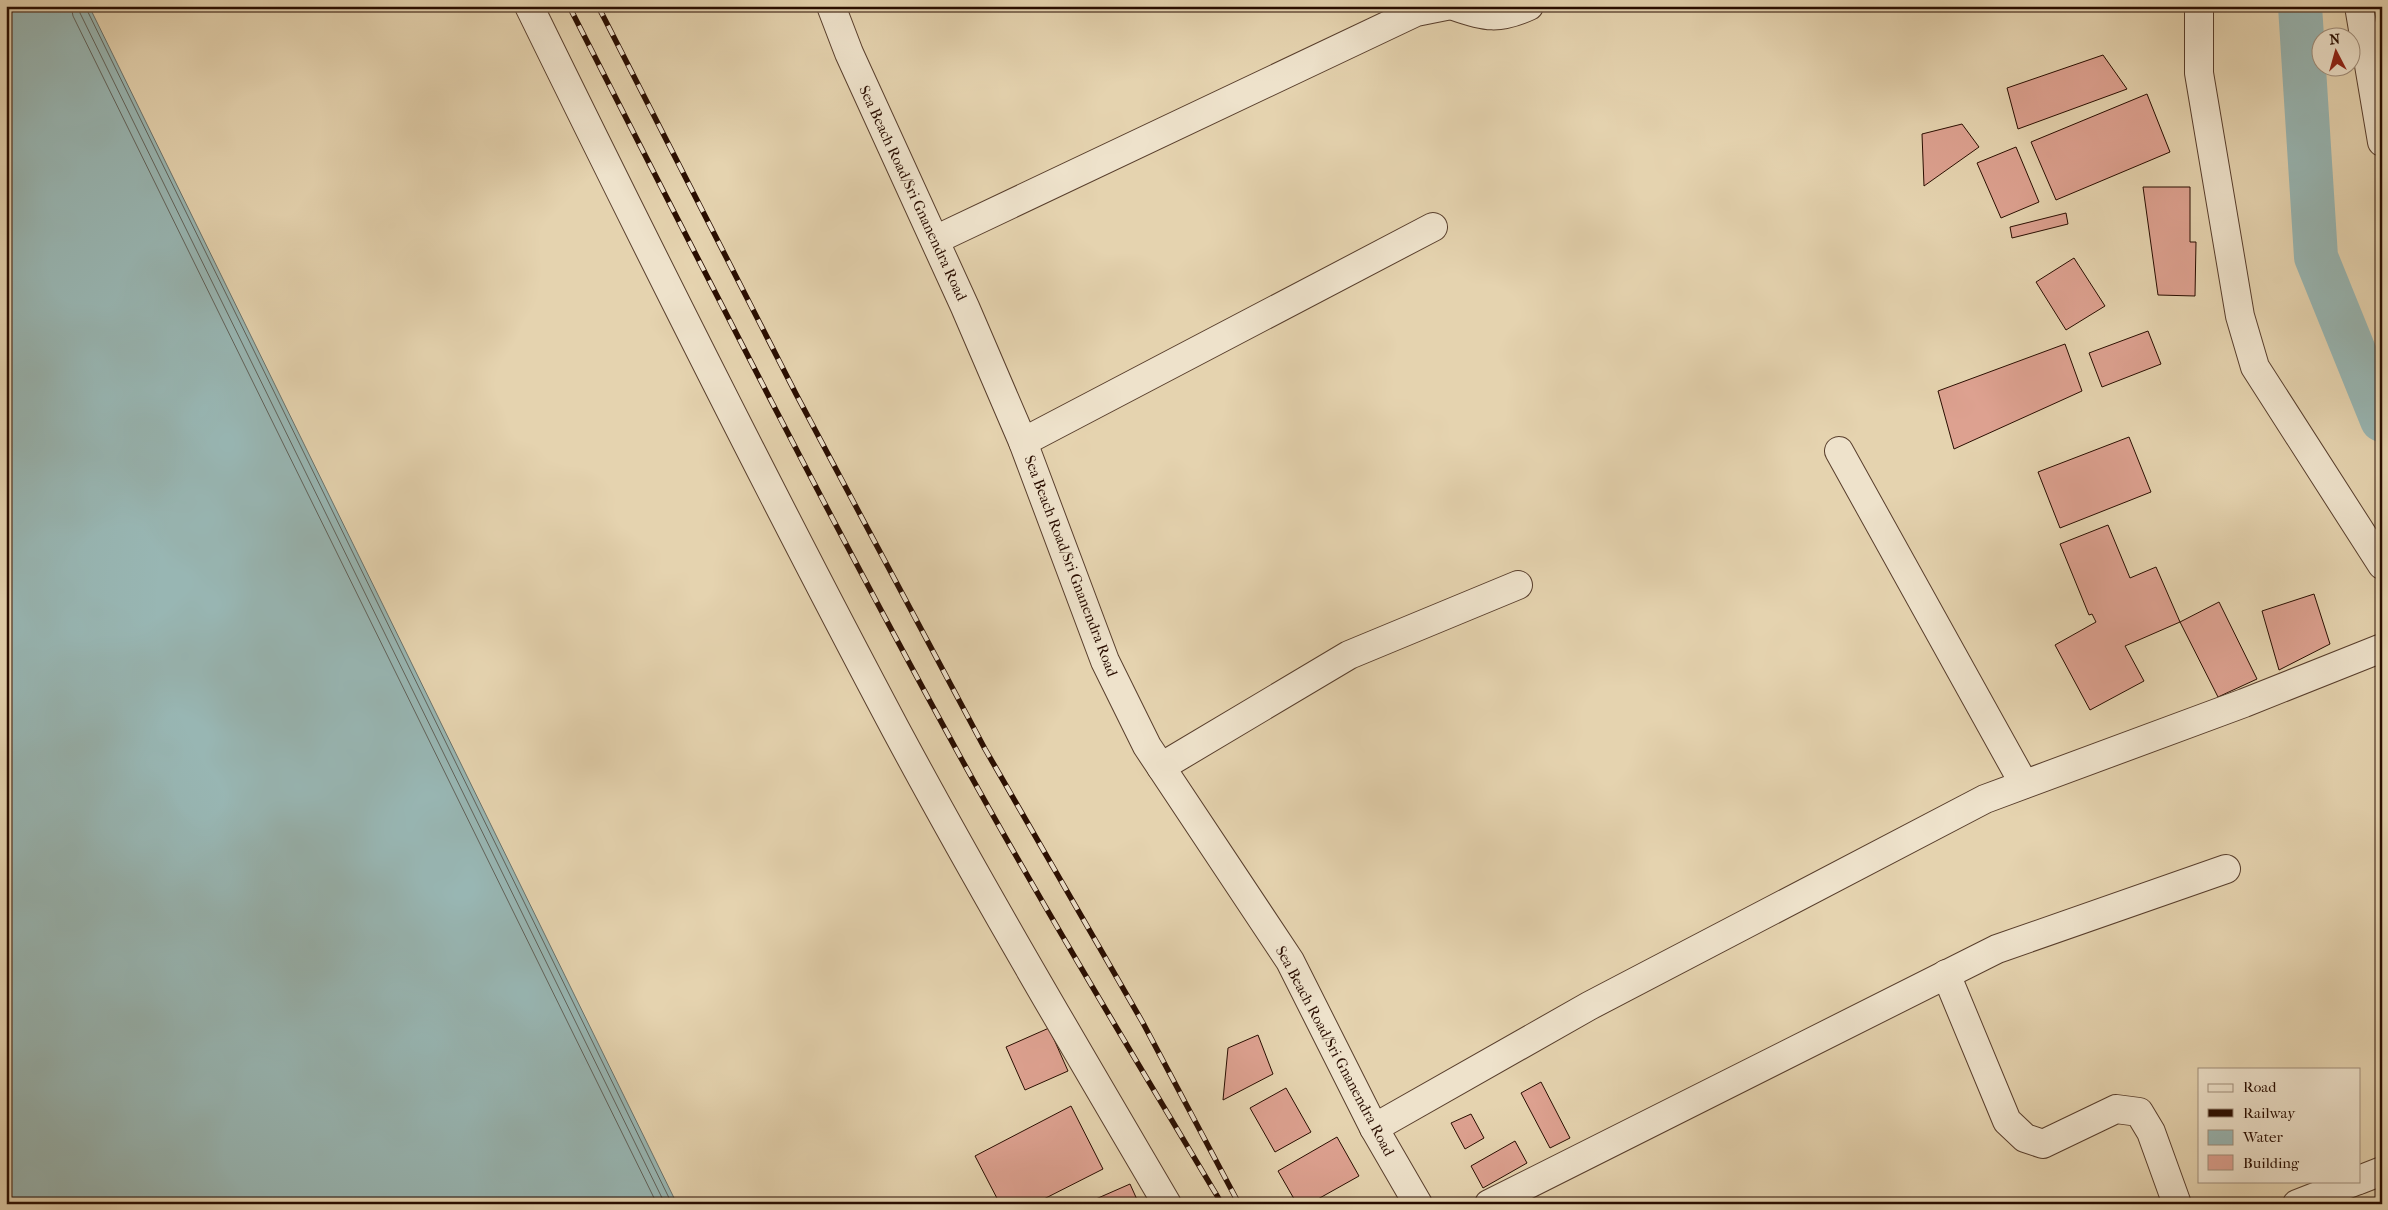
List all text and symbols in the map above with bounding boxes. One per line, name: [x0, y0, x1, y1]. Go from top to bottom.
north arrow: [2310, 28, 2360, 78]
text: N: [2329, 31, 2341, 49]
street label: Sea Beach Road/Sri Gnanendra Road: [855, 82, 971, 304]
street label: Sea Beach Road/Sri Gnanendra Road: [1020, 453, 1122, 680]
street label: Sea Beach Road/Sri Gnanendra Road: [1272, 943, 1399, 1160]
legend: [2198, 1068, 2360, 1182]
text: Road: [2243, 1078, 2277, 1096]
text: Railway: [2243, 1104, 2296, 1122]
text: Water: [2242, 1128, 2283, 1146]
text: Building: [2243, 1154, 2300, 1172]

